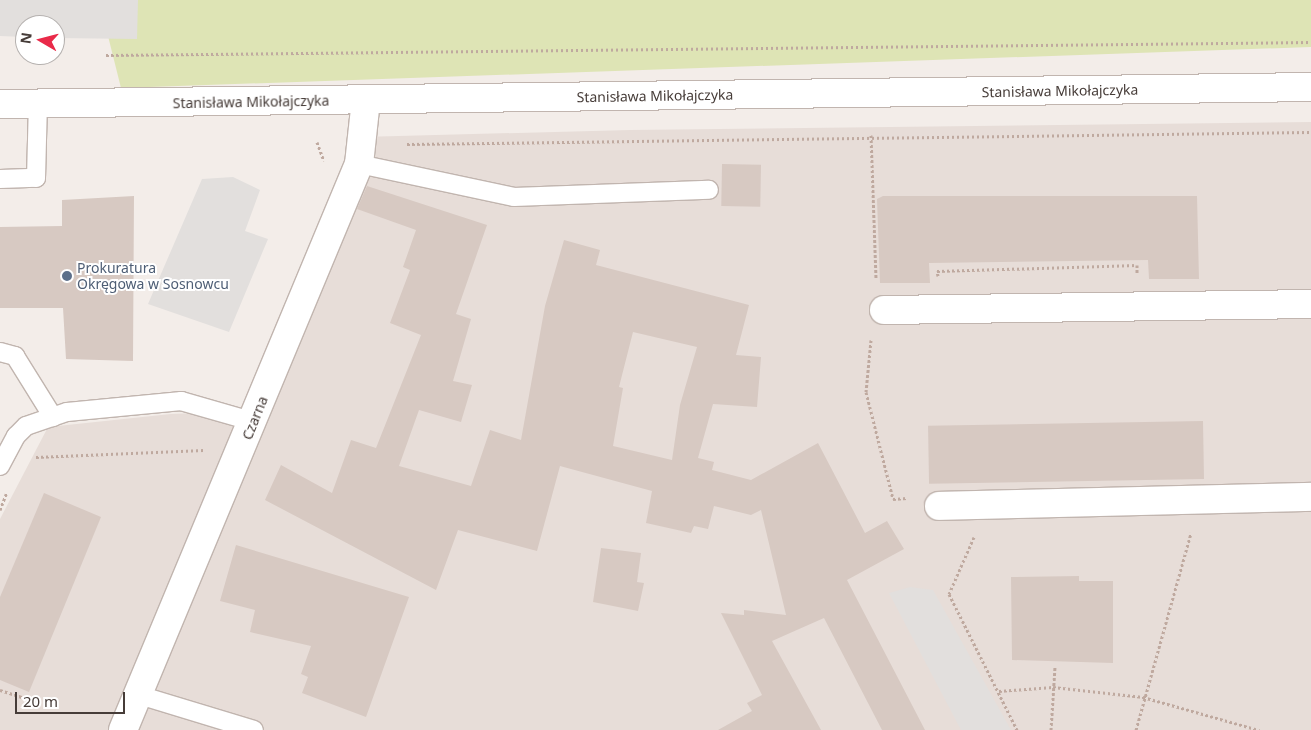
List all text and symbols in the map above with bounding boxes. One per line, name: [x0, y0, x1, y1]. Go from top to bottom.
north arrow: [15, 15, 65, 65]
text: N: [15, 31, 36, 45]
street label: Stanisława Mikołajczyka: [982, 81, 1138, 101]
street label: Stanisława Mikołajczyka: [577, 86, 733, 106]
street label: Stanisława Mikołajczyka: [173, 92, 329, 112]
place label: Prokuratura Okręgowa w Sosnowcu: [77, 260, 229, 292]
marker: Prokuratura Okręgowa w Sosnowcu: [61, 270, 73, 282]
street label: Czarna: [239, 394, 271, 442]
scale bar: [18, 682, 128, 714]
text: 20 m: [23, 691, 58, 711]

